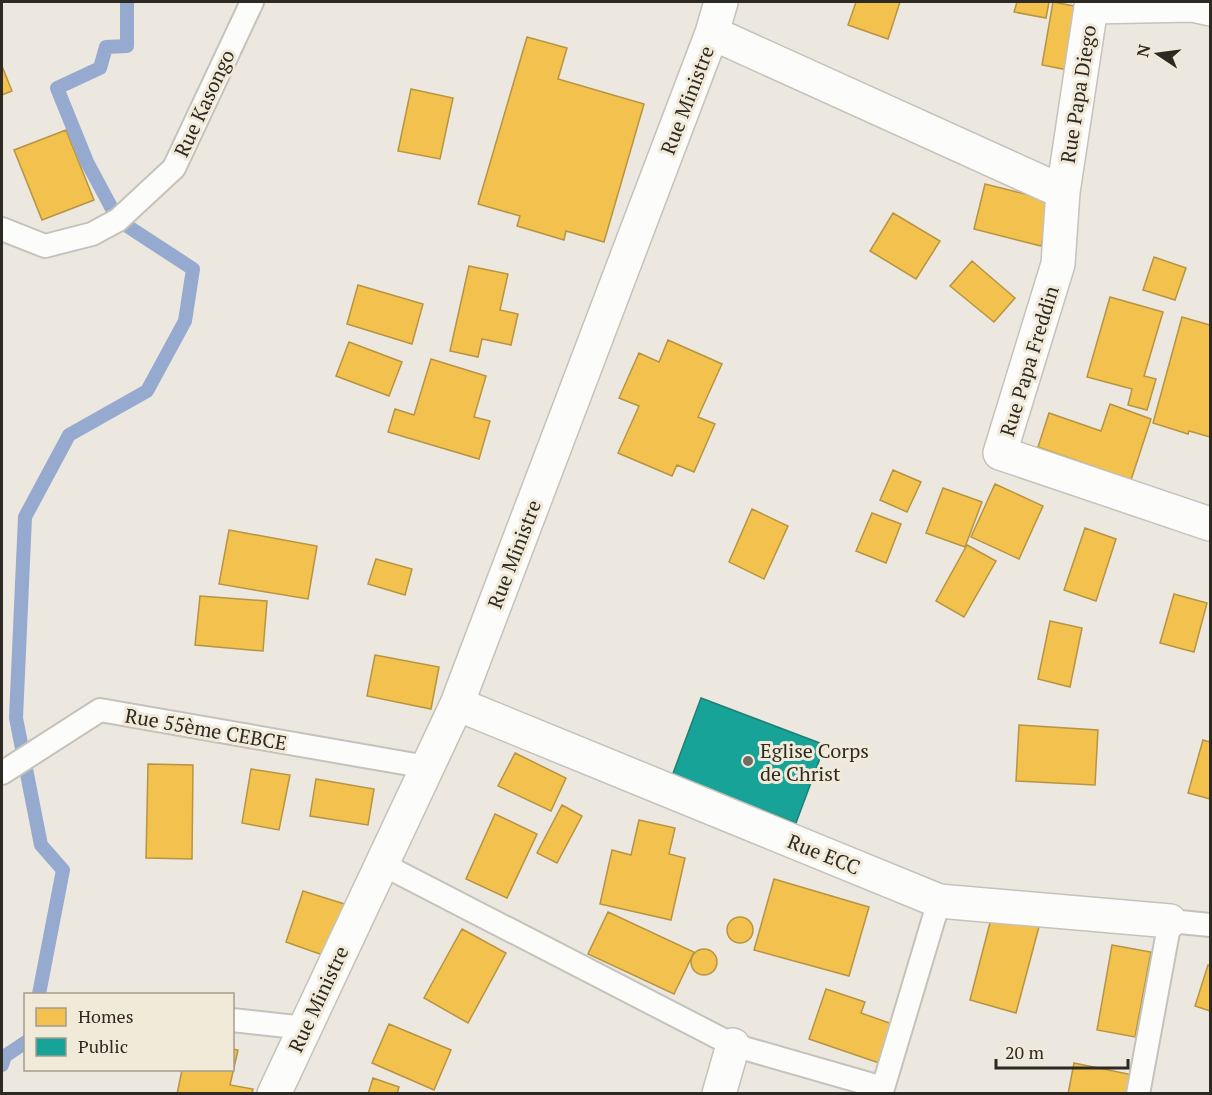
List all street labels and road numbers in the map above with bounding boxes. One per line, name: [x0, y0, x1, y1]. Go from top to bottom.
street label: Rue Papa Diego: [1054, 23, 1102, 165]
street label: Rue Ministre: [654, 42, 720, 158]
street label: Rue Kasongo: [167, 45, 241, 161]
street label: Rue Papa Freddin: [993, 282, 1065, 440]
street label: Rue Ministre: [481, 496, 547, 612]
street label: Rue 55ème CEBCE: [123, 701, 289, 757]
street label: Rue ECC: [784, 827, 864, 881]
street label: Rue Ministre: [282, 942, 354, 1056]

